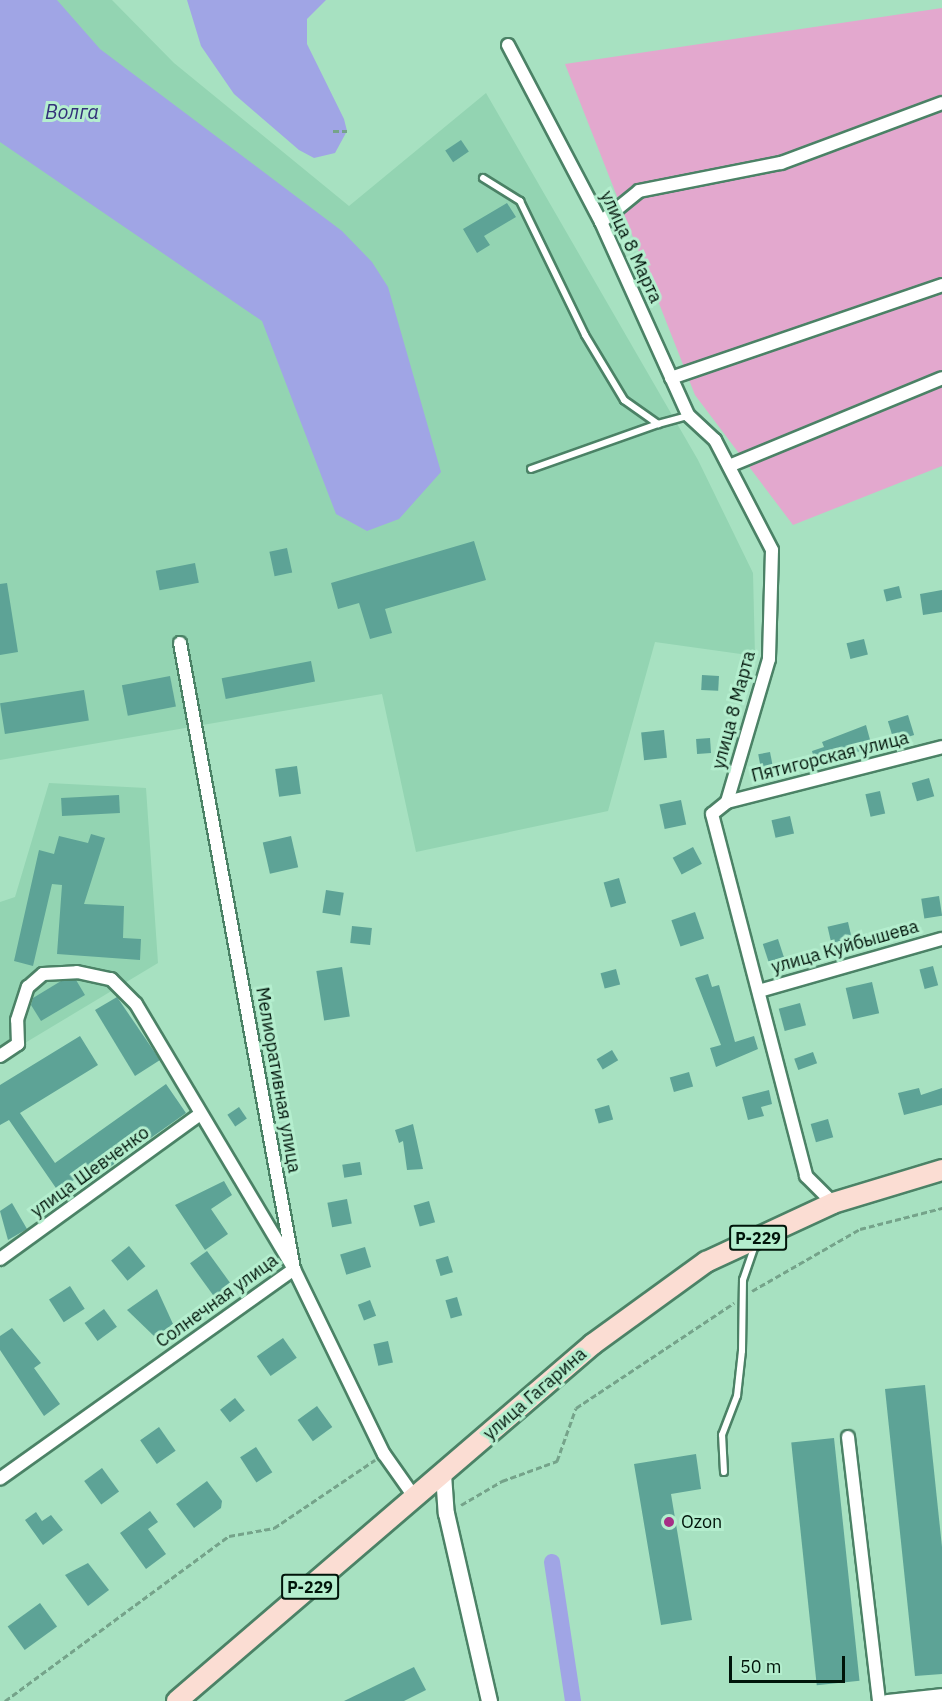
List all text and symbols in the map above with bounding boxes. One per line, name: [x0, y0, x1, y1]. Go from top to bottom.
water label: Волга: [45, 99, 99, 123]
street label: улица 8 Марта: [596, 187, 666, 307]
street label: улица 8 Марта: [708, 649, 760, 771]
street label: Пятигорская улица: [749, 727, 911, 787]
street label: улица Куйбышева: [769, 916, 921, 978]
street label: Мелиоративная улица: [251, 986, 305, 1174]
street label: улица Шевченко: [27, 1122, 153, 1222]
road number: Р-229: [728, 1225, 788, 1251]
street label: Солнечная улица: [152, 1250, 282, 1352]
street label: улица Гагарина: [479, 1343, 591, 1445]
place label: Ozon: [681, 1511, 722, 1533]
marker: Ozon: [662, 1515, 676, 1529]
road number: Р-229: [280, 1574, 340, 1600]
scale bar: [732, 1644, 848, 1682]
text: 50 m: [740, 1655, 782, 1678]

